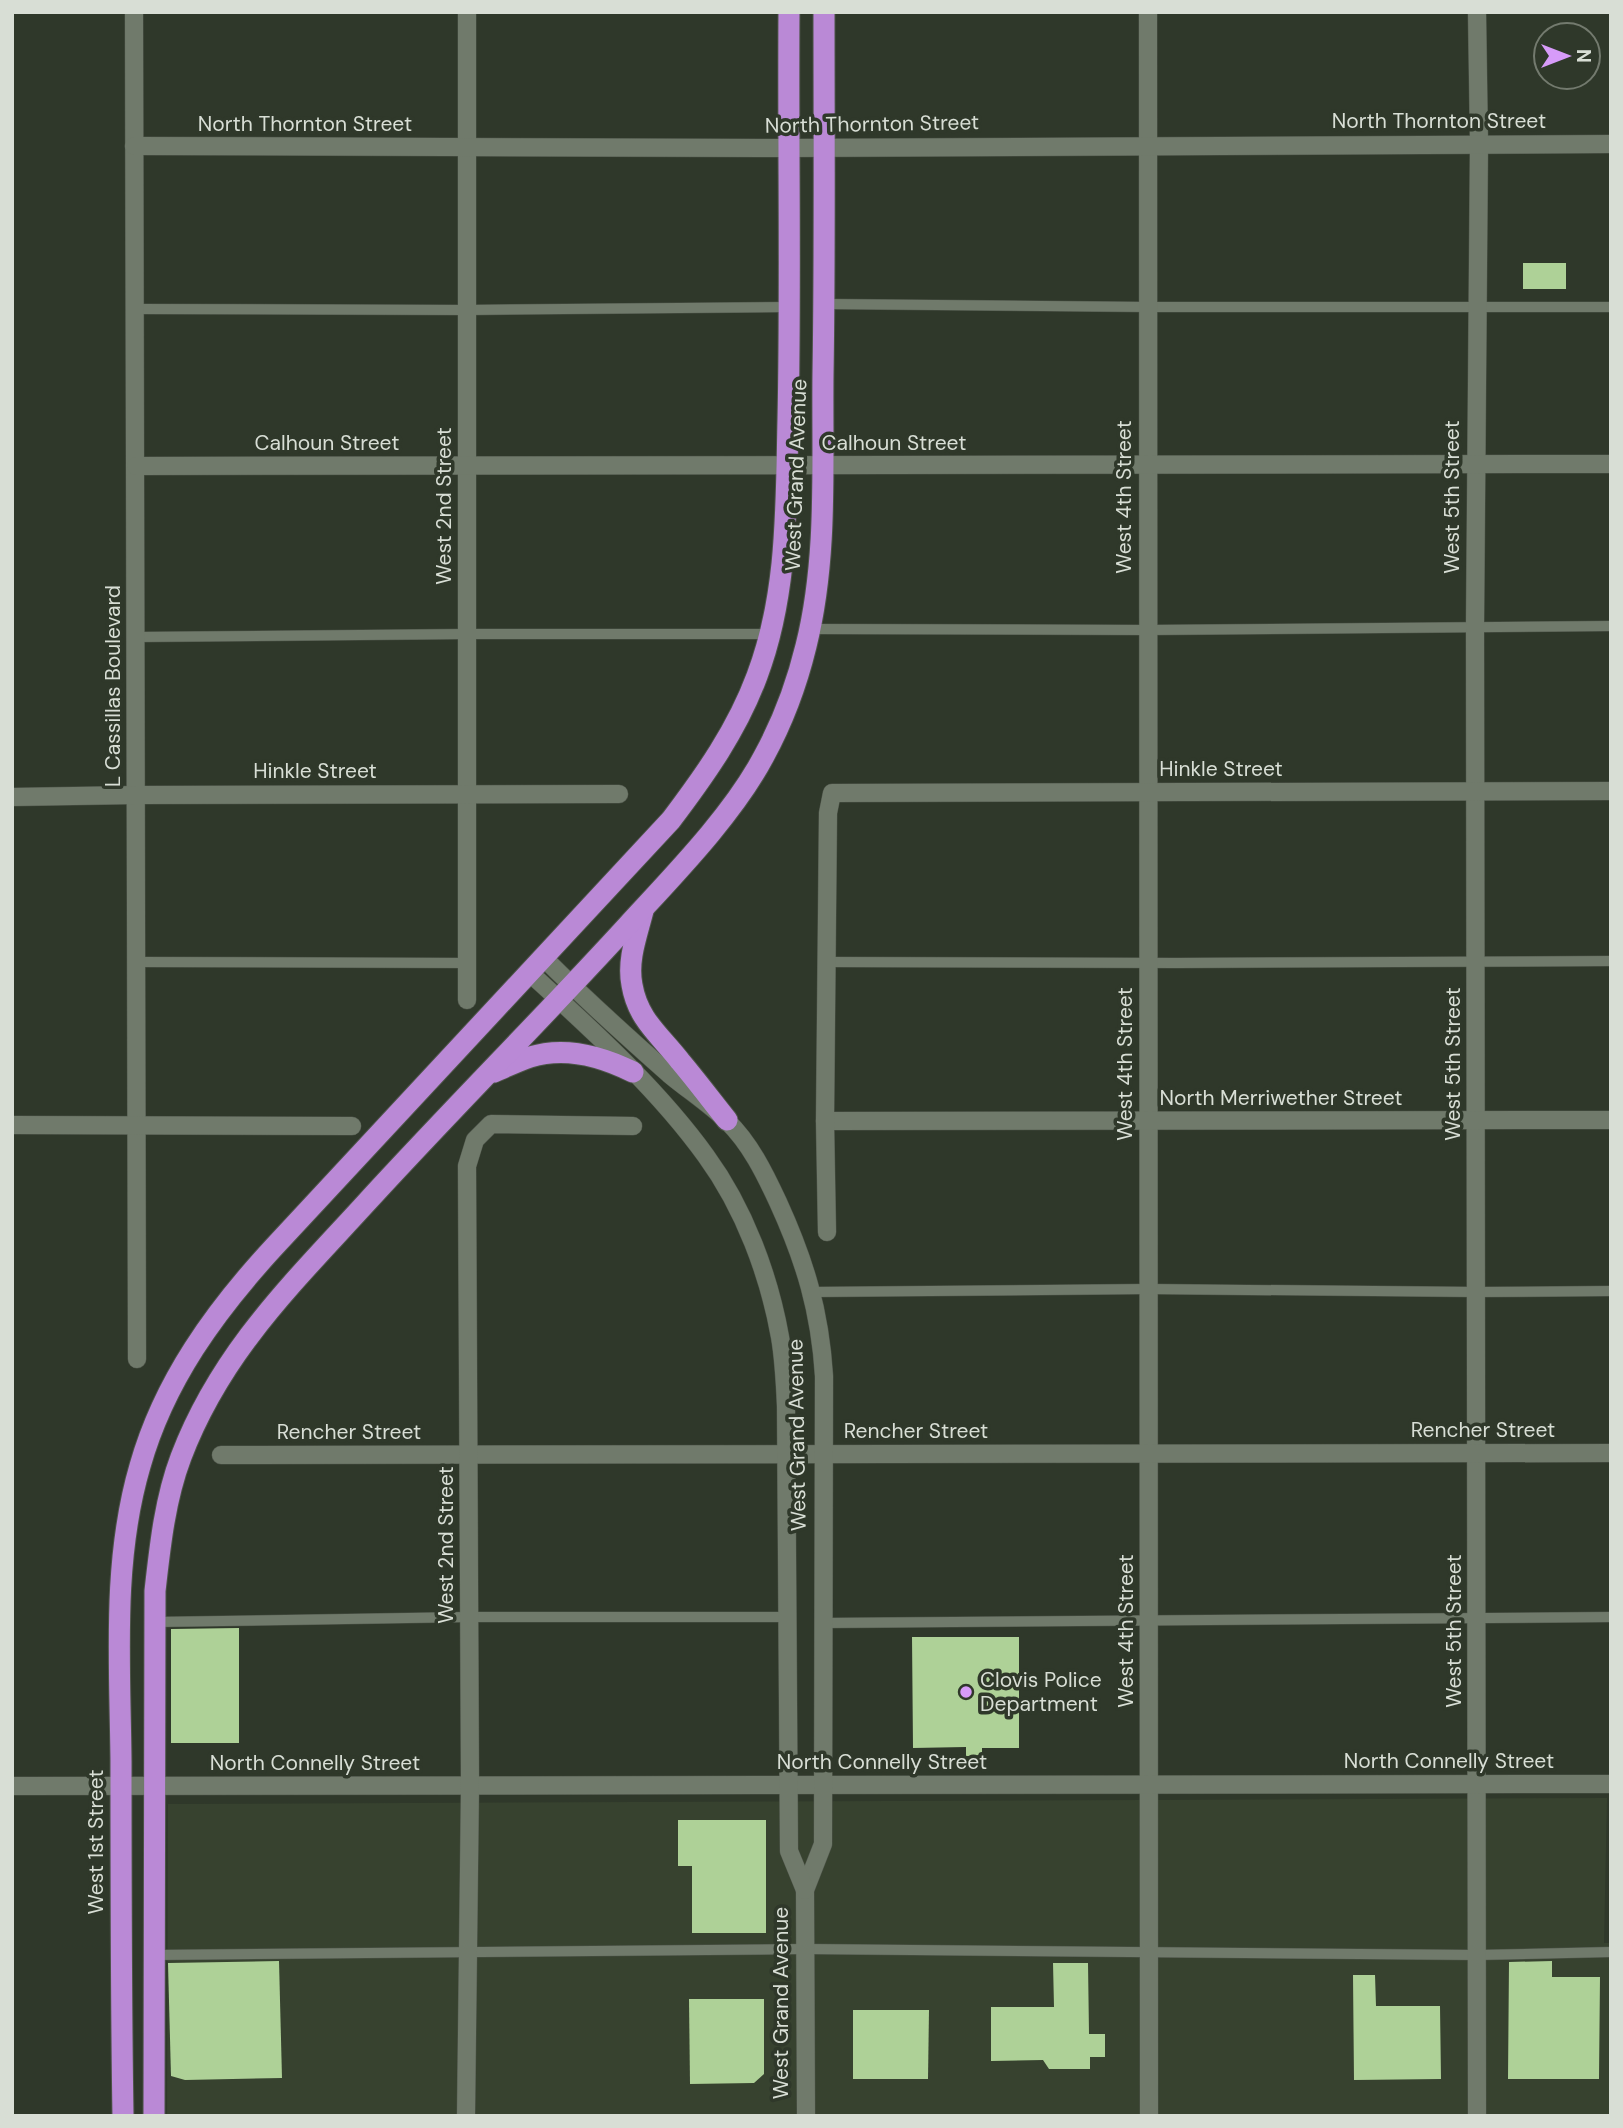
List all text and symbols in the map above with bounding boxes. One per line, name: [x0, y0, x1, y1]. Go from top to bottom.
north arrow: [1532, 21, 1602, 91]
text: N: [1571, 49, 1596, 63]
street label: North Thornton Street: [1332, 107, 1546, 135]
street label: North Thornton Street: [765, 108, 979, 140]
street label: North Thornton Street: [198, 110, 412, 138]
street label: West Grand Avenue: [779, 378, 813, 572]
street label: West 4th Street: [1110, 420, 1138, 574]
street label: West 5th Street: [1438, 420, 1466, 574]
street label: West 2nd Street: [430, 427, 458, 585]
street label: Calhoun Street: [255, 429, 399, 457]
street label: Calhoun Street: [822, 429, 966, 457]
street label: L Cassillas Boulevard: [99, 585, 127, 787]
street label: Hinkle Street: [1159, 755, 1283, 783]
street label: Hinkle Street: [253, 757, 377, 785]
street label: West 4th Street: [1111, 987, 1139, 1141]
street label: West 5th Street: [1439, 987, 1467, 1141]
street label: North Merriwether Street: [1159, 1084, 1403, 1112]
street label: West Grand Avenue: [781, 1339, 813, 1531]
street label: Rencher Street: [1411, 1416, 1555, 1444]
street label: Rencher Street: [844, 1417, 988, 1445]
street label: Rencher Street: [277, 1418, 421, 1446]
street label: West 2nd Street: [432, 1466, 460, 1624]
street label: West 4th Street: [1112, 1554, 1140, 1708]
street label: West 5th Street: [1440, 1554, 1468, 1708]
place label: Clovis Police Department: [980, 1666, 1102, 1718]
marker: Clovis Police Department: [958, 1684, 974, 1700]
street label: North Connelly Street: [1344, 1747, 1554, 1775]
street label: North Connelly Street: [777, 1748, 987, 1776]
street label: North Connelly Street: [210, 1749, 420, 1777]
street label: West 1st Street: [82, 1769, 110, 1915]
street label: West Grand Avenue: [767, 1907, 795, 2099]

